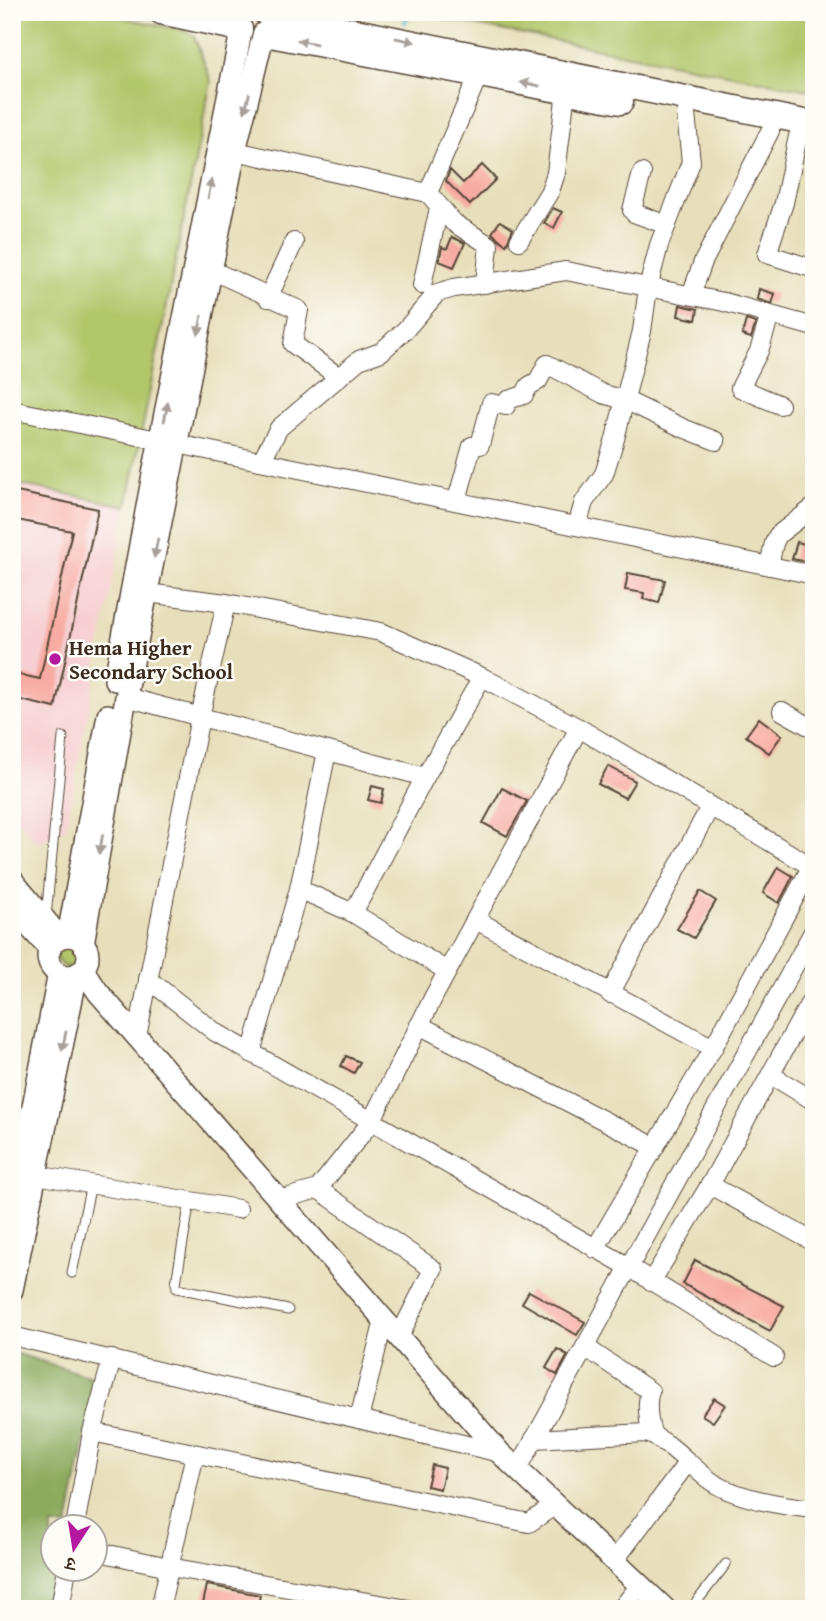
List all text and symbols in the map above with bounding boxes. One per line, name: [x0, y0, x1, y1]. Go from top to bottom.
one-way arrow: [394, 35, 416, 46]
one-way arrow: [296, 36, 318, 47]
one-way arrow: [519, 79, 541, 90]
one-way arrow: [241, 92, 252, 114]
one-way arrow: [205, 178, 216, 200]
one-way arrow: [194, 314, 205, 336]
one-way arrow: [160, 401, 171, 423]
one-way arrow: [150, 537, 161, 559]
place label: Hema Higher Secondary School: [69, 632, 234, 687]
marker: Hema Higher Secondary School: [47, 651, 63, 667]
one-way arrow: [95, 833, 106, 855]
one-way arrow: [59, 1030, 70, 1052]
north arrow: [38, 1512, 108, 1582]
text: उ: [62, 1550, 80, 1580]

